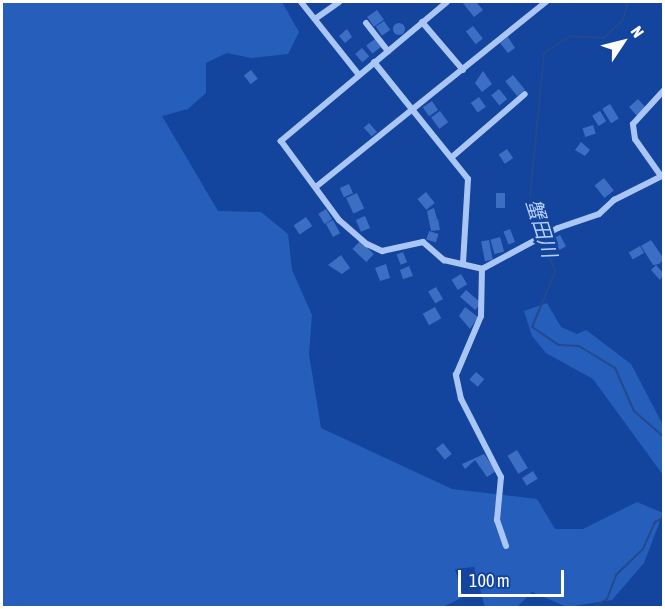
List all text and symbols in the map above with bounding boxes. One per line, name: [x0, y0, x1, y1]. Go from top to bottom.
north arrow: [593, 12, 653, 72]
text: N: [628, 23, 648, 41]
water label: 蟹田川: [522, 196, 562, 260]
scale bar: [461, 558, 568, 596]
text: 100 m: [469, 570, 510, 591]

